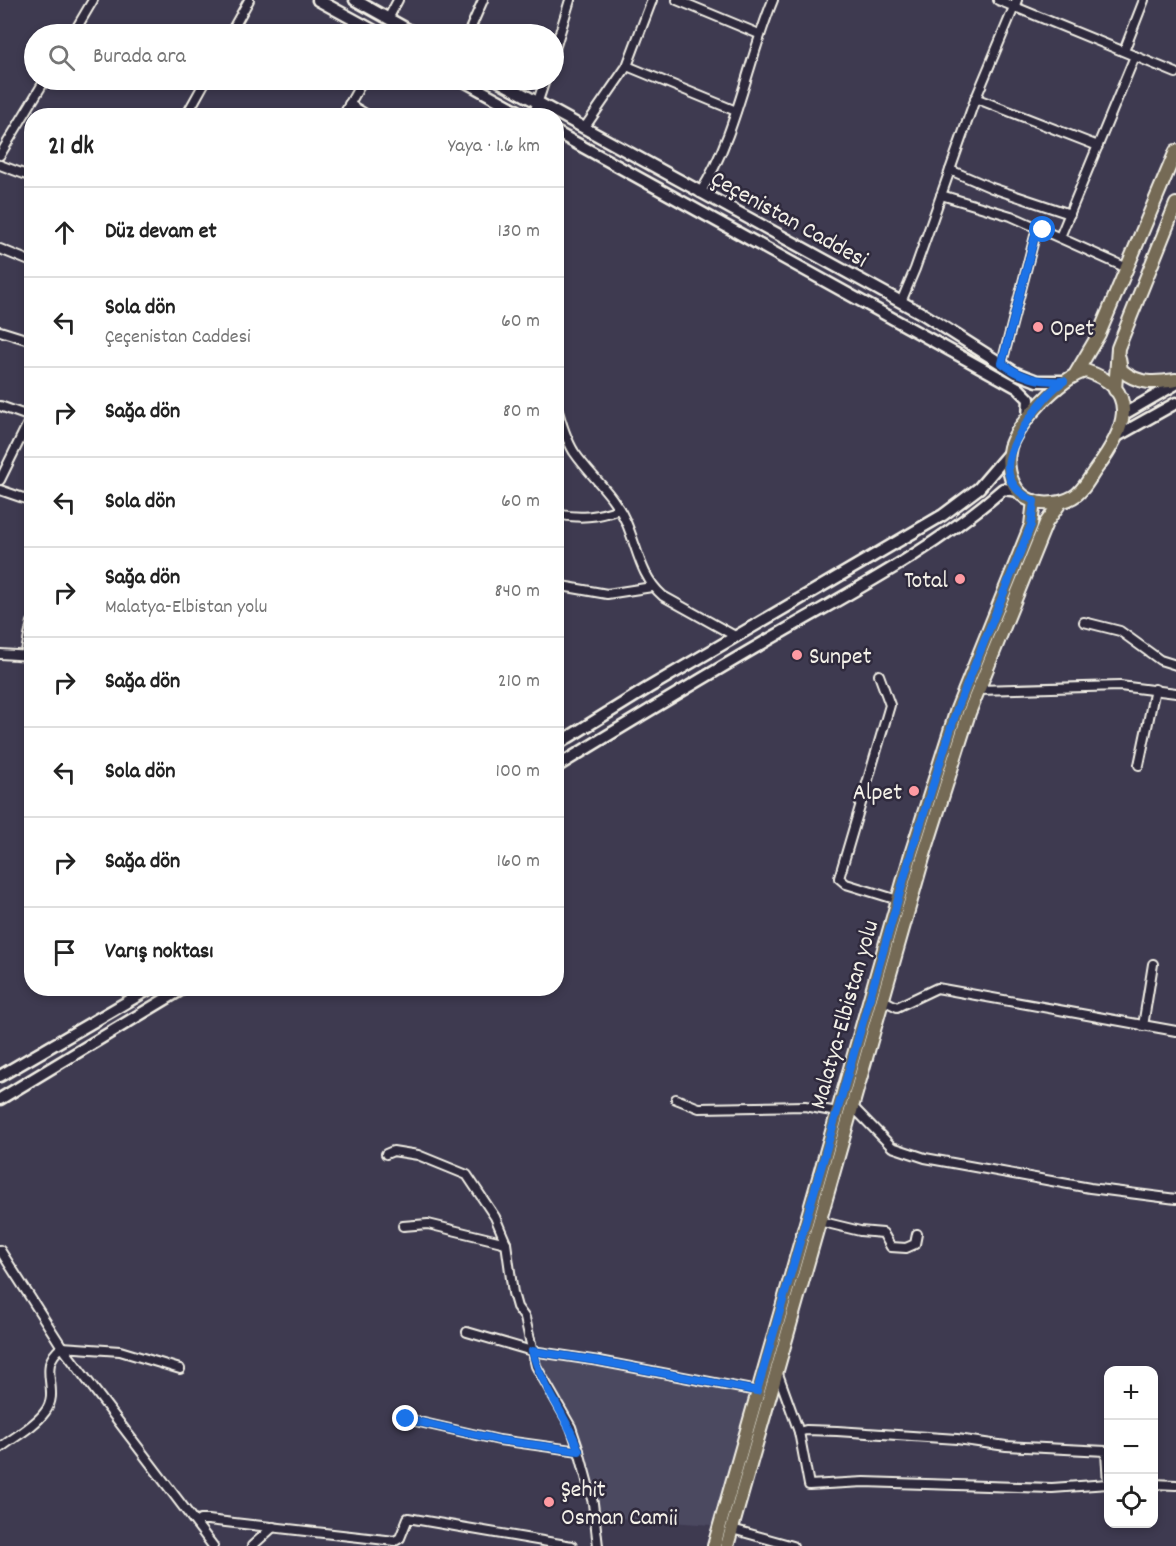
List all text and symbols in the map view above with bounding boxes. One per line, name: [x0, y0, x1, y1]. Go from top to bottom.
search box: [24, 24, 564, 90]
icon: search: [45, 41, 78, 74]
text: Burada ara: [93, 42, 186, 73]
text: 21 dk: [48, 129, 94, 166]
text: Yaya · 1.6 km: [448, 133, 540, 161]
street label: Çeçenistan Caddesi: [704, 163, 873, 278]
icon: ahead: [48, 216, 81, 249]
route start: [1029, 216, 1055, 242]
text: Düz devam et: [105, 217, 217, 248]
text: 130 m: [498, 218, 540, 246]
text: Sola dön: [105, 293, 175, 324]
icon: left: [48, 306, 81, 339]
text: 60 m: [501, 308, 540, 336]
place label: Opet: [1050, 313, 1094, 347]
marker: Opet: [1031, 320, 1045, 334]
text: Çeçenistan Caddesi: [105, 324, 251, 352]
icon: right: [48, 396, 81, 429]
text: Sağa dön: [105, 397, 180, 428]
text: 80 m: [503, 398, 540, 426]
icon: left: [48, 486, 81, 519]
text: Sola dön: [105, 487, 175, 518]
text: 60 m: [501, 488, 540, 516]
text: Sağa dön: [105, 563, 180, 594]
place label: Total: [904, 565, 948, 599]
marker: Total: [953, 572, 967, 586]
icon: right: [48, 576, 81, 609]
text: 840 m: [494, 578, 540, 606]
text: Malatya-Elbistan yolu: [105, 594, 267, 622]
place label: Sunpet: [809, 641, 872, 675]
marker: Sunpet: [790, 648, 804, 662]
icon: right: [48, 666, 81, 699]
text: Sağa dön: [105, 667, 180, 698]
text: 210 m: [498, 668, 540, 696]
icon: left: [48, 756, 81, 789]
text: Sola dön: [105, 757, 175, 788]
text: 100 m: [496, 758, 540, 786]
place label: Alpet: [853, 777, 902, 811]
marker: Alpet: [907, 784, 921, 798]
icon: right: [48, 846, 81, 879]
text: Sağa dön: [105, 847, 180, 878]
text: 160 m: [497, 848, 540, 876]
street label: Malatya-Elbistan yolu: [803, 916, 889, 1113]
icon: arrive: [48, 936, 81, 969]
text: Varış noktası: [105, 937, 213, 968]
map controls: [1104, 1366, 1158, 1528]
button: +: [1104, 1366, 1158, 1420]
route end: [392, 1405, 418, 1431]
button: −: [1104, 1420, 1158, 1474]
place label: Şehit Osman Camii: [561, 1474, 678, 1536]
button: locate: [1104, 1474, 1158, 1528]
marker: Şehit Osman Camii: [542, 1495, 556, 1509]

